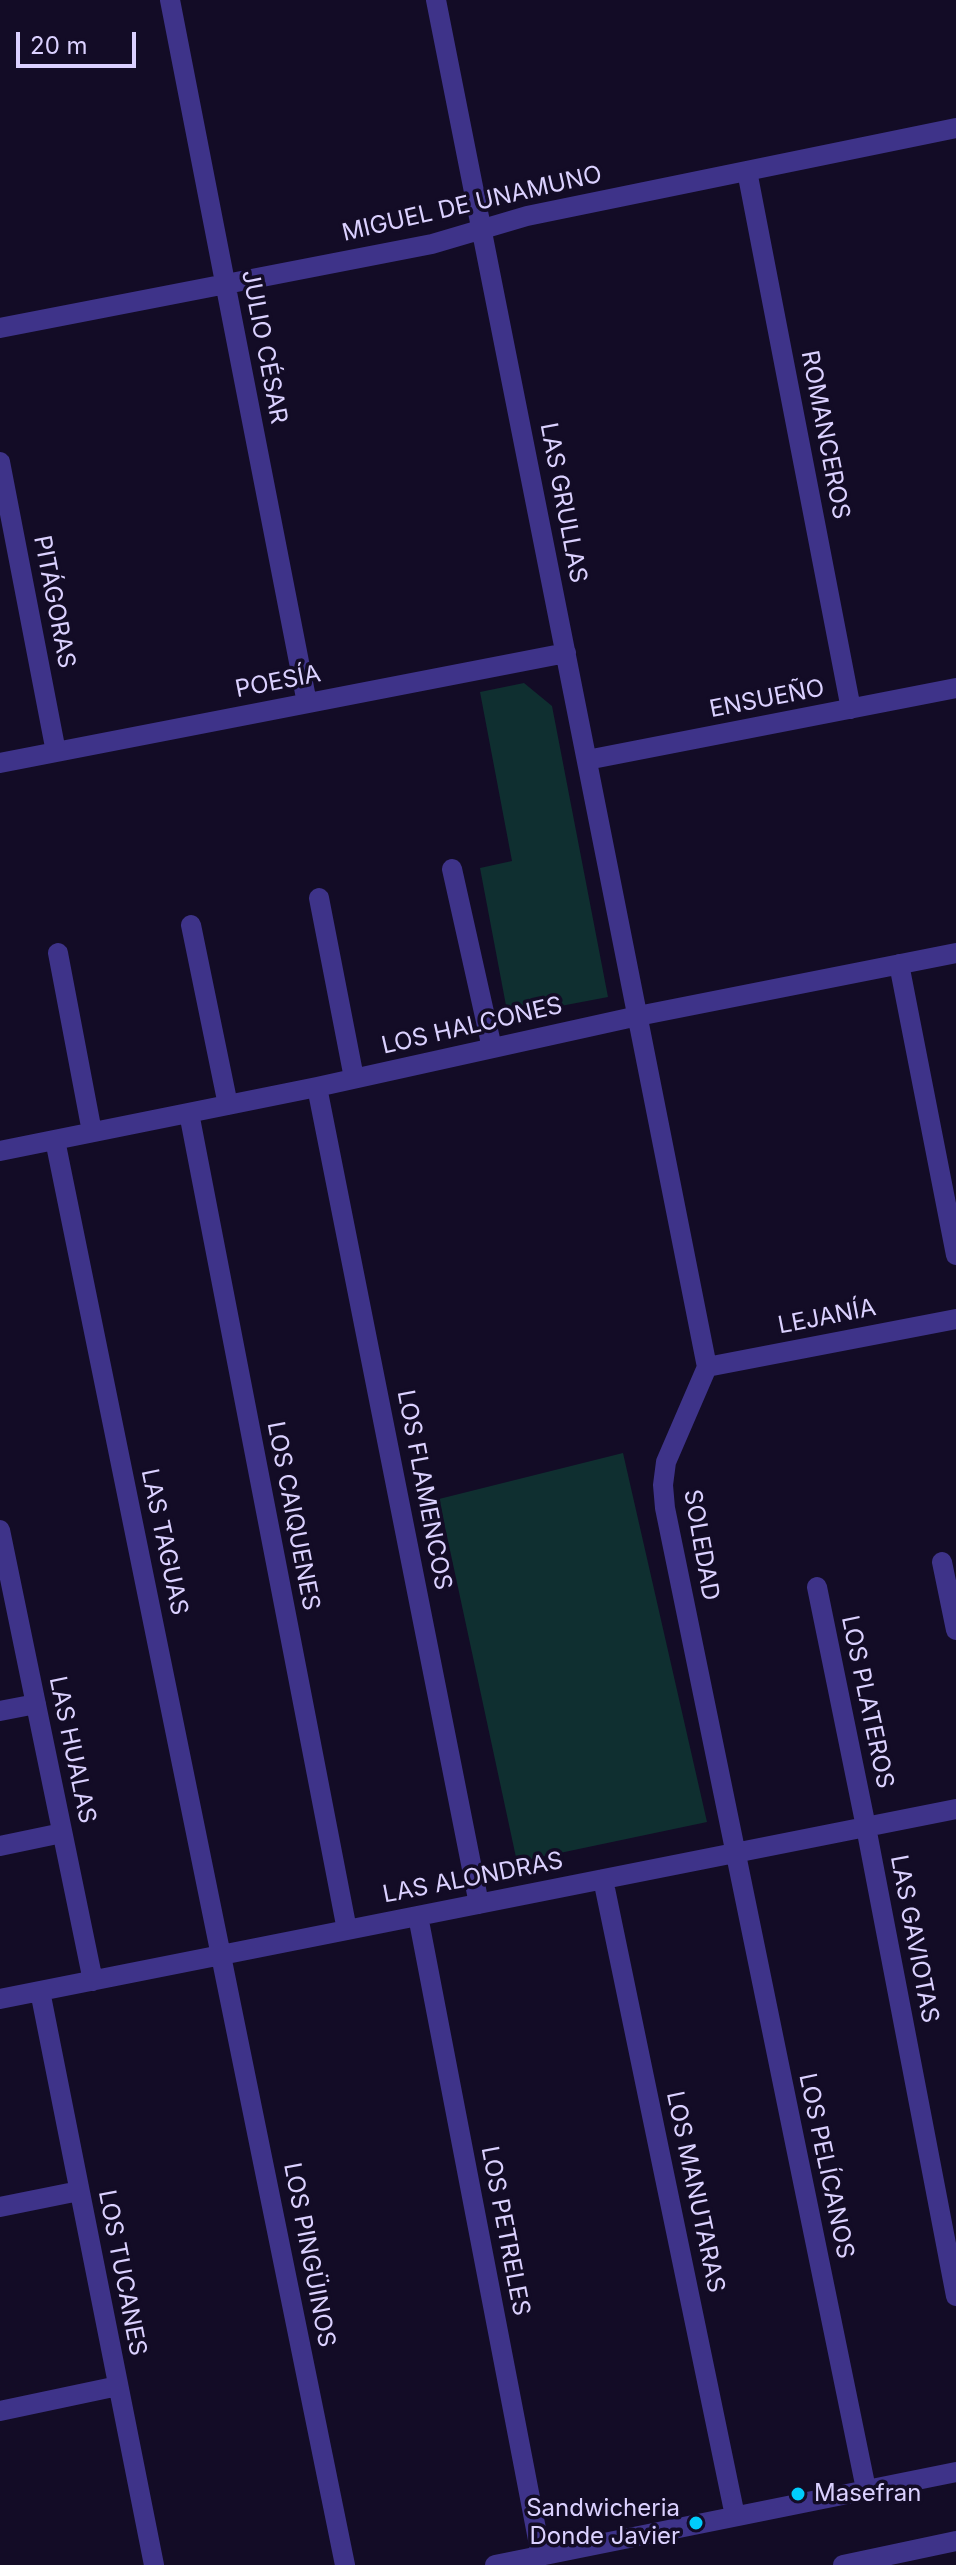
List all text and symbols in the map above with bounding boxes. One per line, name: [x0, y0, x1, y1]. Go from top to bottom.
scale bar: [20, 16, 140, 66]
text: 20 m: [30, 31, 88, 60]
street label: MIGUEL DE UNAMUNO: [339, 160, 605, 248]
street label: JULIO CÉSAR: [235, 268, 293, 426]
street label: ROMANCEROS: [795, 348, 855, 522]
street label: LAS GRULLAS: [533, 420, 593, 586]
street label: PITÁGORAS: [27, 533, 81, 671]
street label: POESÍA: [233, 660, 323, 704]
street label: ENSUEÑO: [707, 674, 827, 724]
street label: LOS HALCONES: [379, 991, 565, 1061]
street label: LEJANÍA: [776, 1293, 878, 1341]
street label: LOS FLAMENCOS: [390, 1388, 458, 1592]
street label: LOS CAIQUENES: [261, 1419, 325, 1613]
street label: LAS TAGUAS: [134, 1466, 194, 1618]
street label: SOLEDAD: [677, 1487, 725, 1603]
street label: LOS PLATEROS: [835, 1613, 899, 1791]
street label: LAS HUALAS: [42, 1674, 102, 1826]
street label: LAS ALONDRAS: [380, 1846, 566, 1910]
street label: LAS GAVIOTAS: [884, 1853, 944, 2025]
street label: LOS PELÍCANOS: [792, 2071, 860, 2261]
street label: LOS MANUTARAS: [660, 2089, 730, 2295]
street label: LOS PETRELES: [474, 2144, 536, 2318]
street label: LOS PINGÜINOS: [277, 2160, 341, 2350]
street label: LOS TUCANES: [92, 2188, 152, 2358]
place label: Masefran: [814, 2480, 921, 2508]
marker: Masefran: [789, 2485, 807, 2503]
place label: Sandwicheria Donde Javier: [526, 2495, 680, 2551]
marker: Sandwicheria Donde Javier: [687, 2514, 705, 2532]

